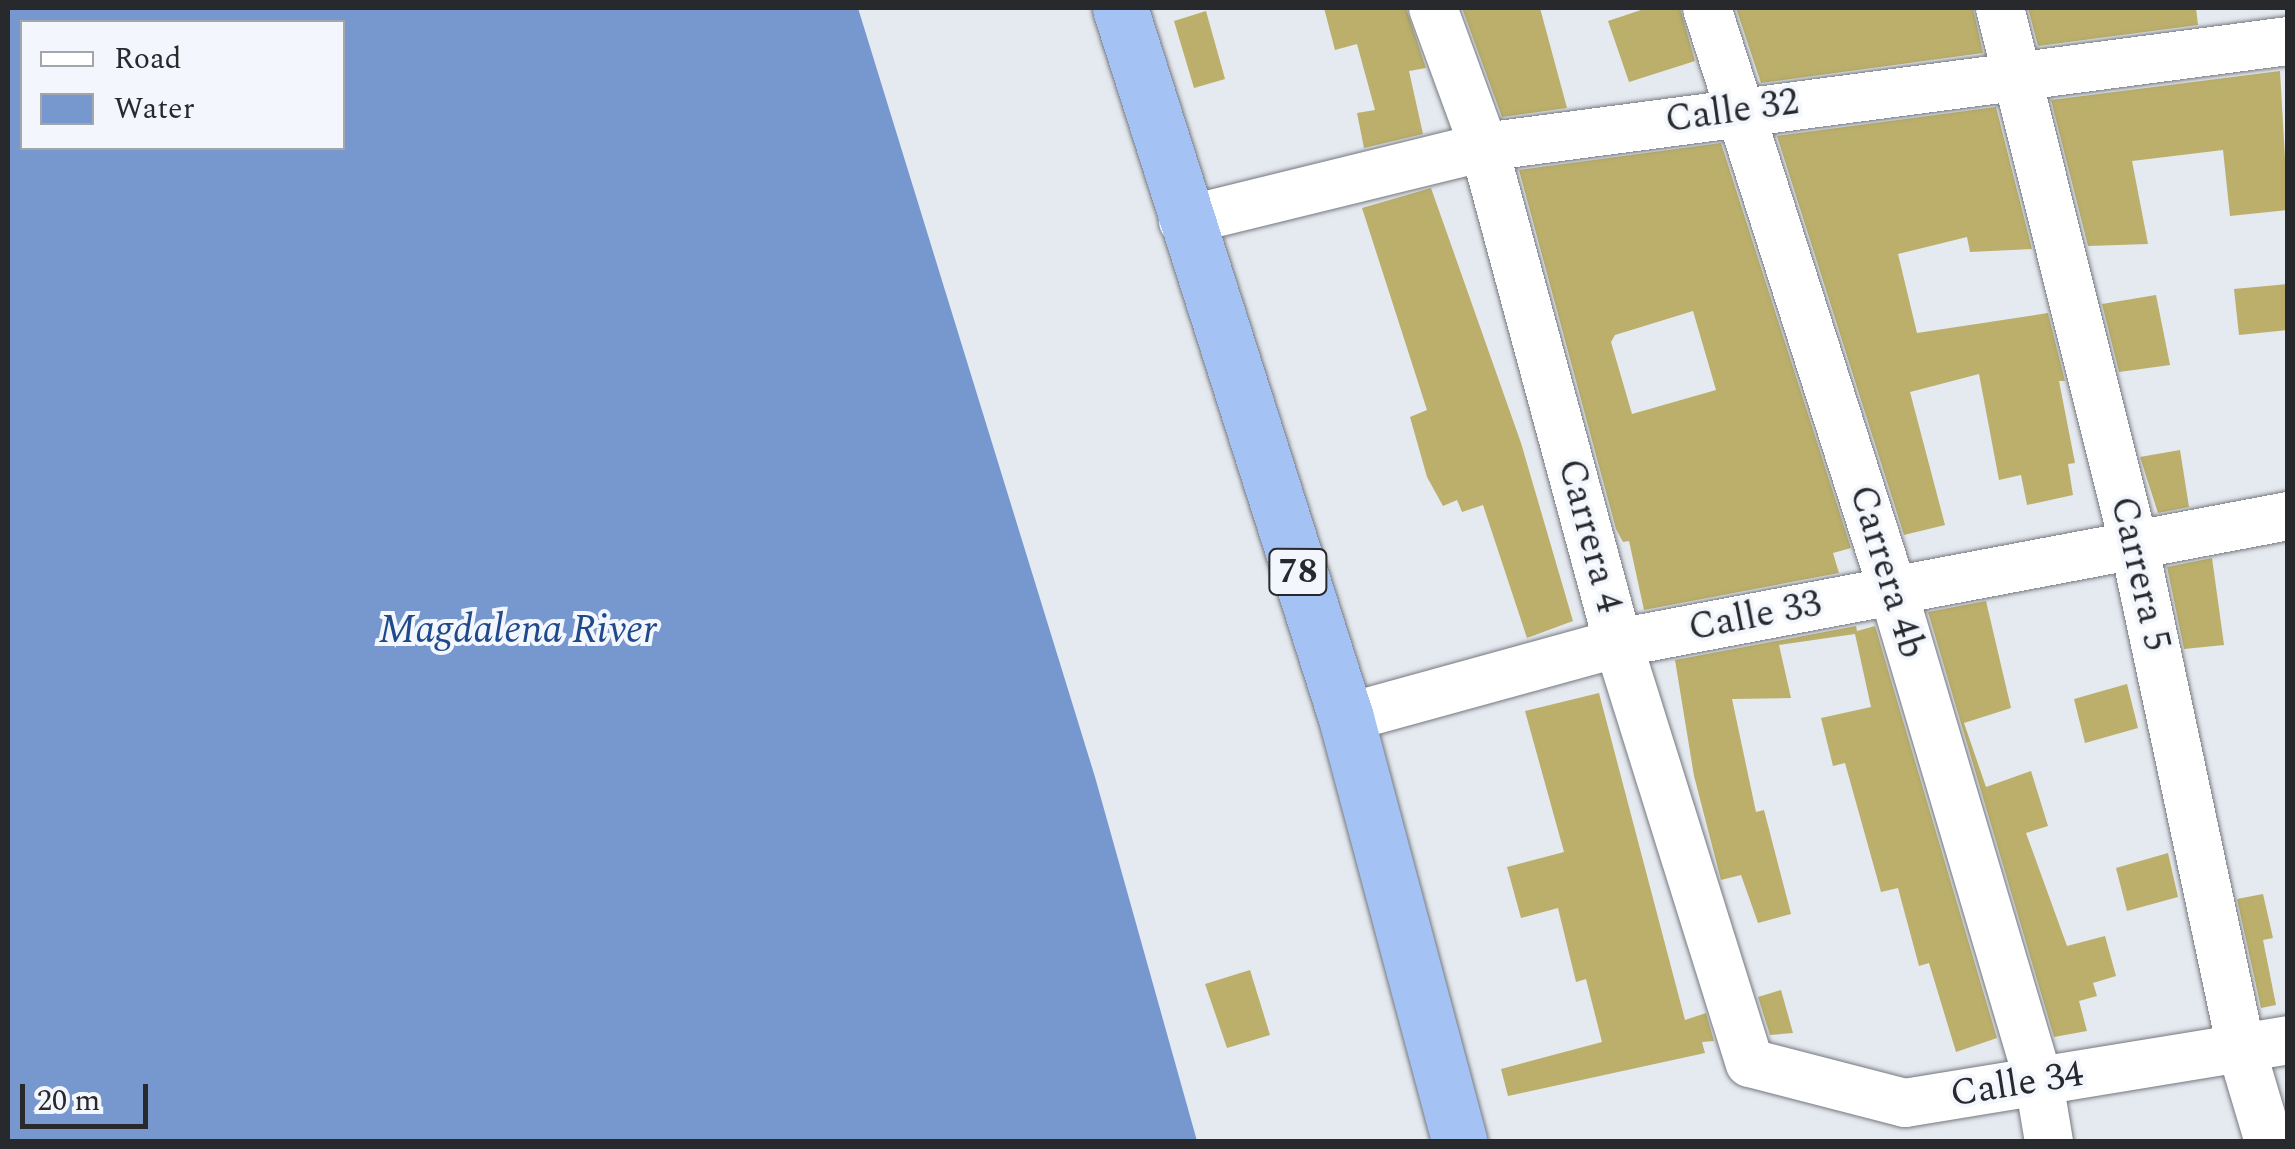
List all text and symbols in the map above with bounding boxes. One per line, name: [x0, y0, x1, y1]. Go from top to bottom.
legend: [20, 20, 345, 150]
text: Road: [114, 36, 182, 82]
street label: Calle 32: [1662, 80, 1802, 144]
text: Water: [114, 86, 195, 132]
street label: Carrera 4: [1547, 454, 1631, 618]
street label: Carrera 4b: [1838, 480, 1934, 664]
street label: Carrera 5: [2099, 492, 2179, 656]
road number: 78: [1268, 542, 1328, 602]
street label: Calle 33: [1685, 582, 1825, 652]
water label: Magdalena River: [379, 607, 657, 655]
street label: Calle 34: [1947, 1052, 2087, 1118]
scale bar: [25, 1064, 152, 1126]
text: 20 m: [37, 1078, 100, 1124]

